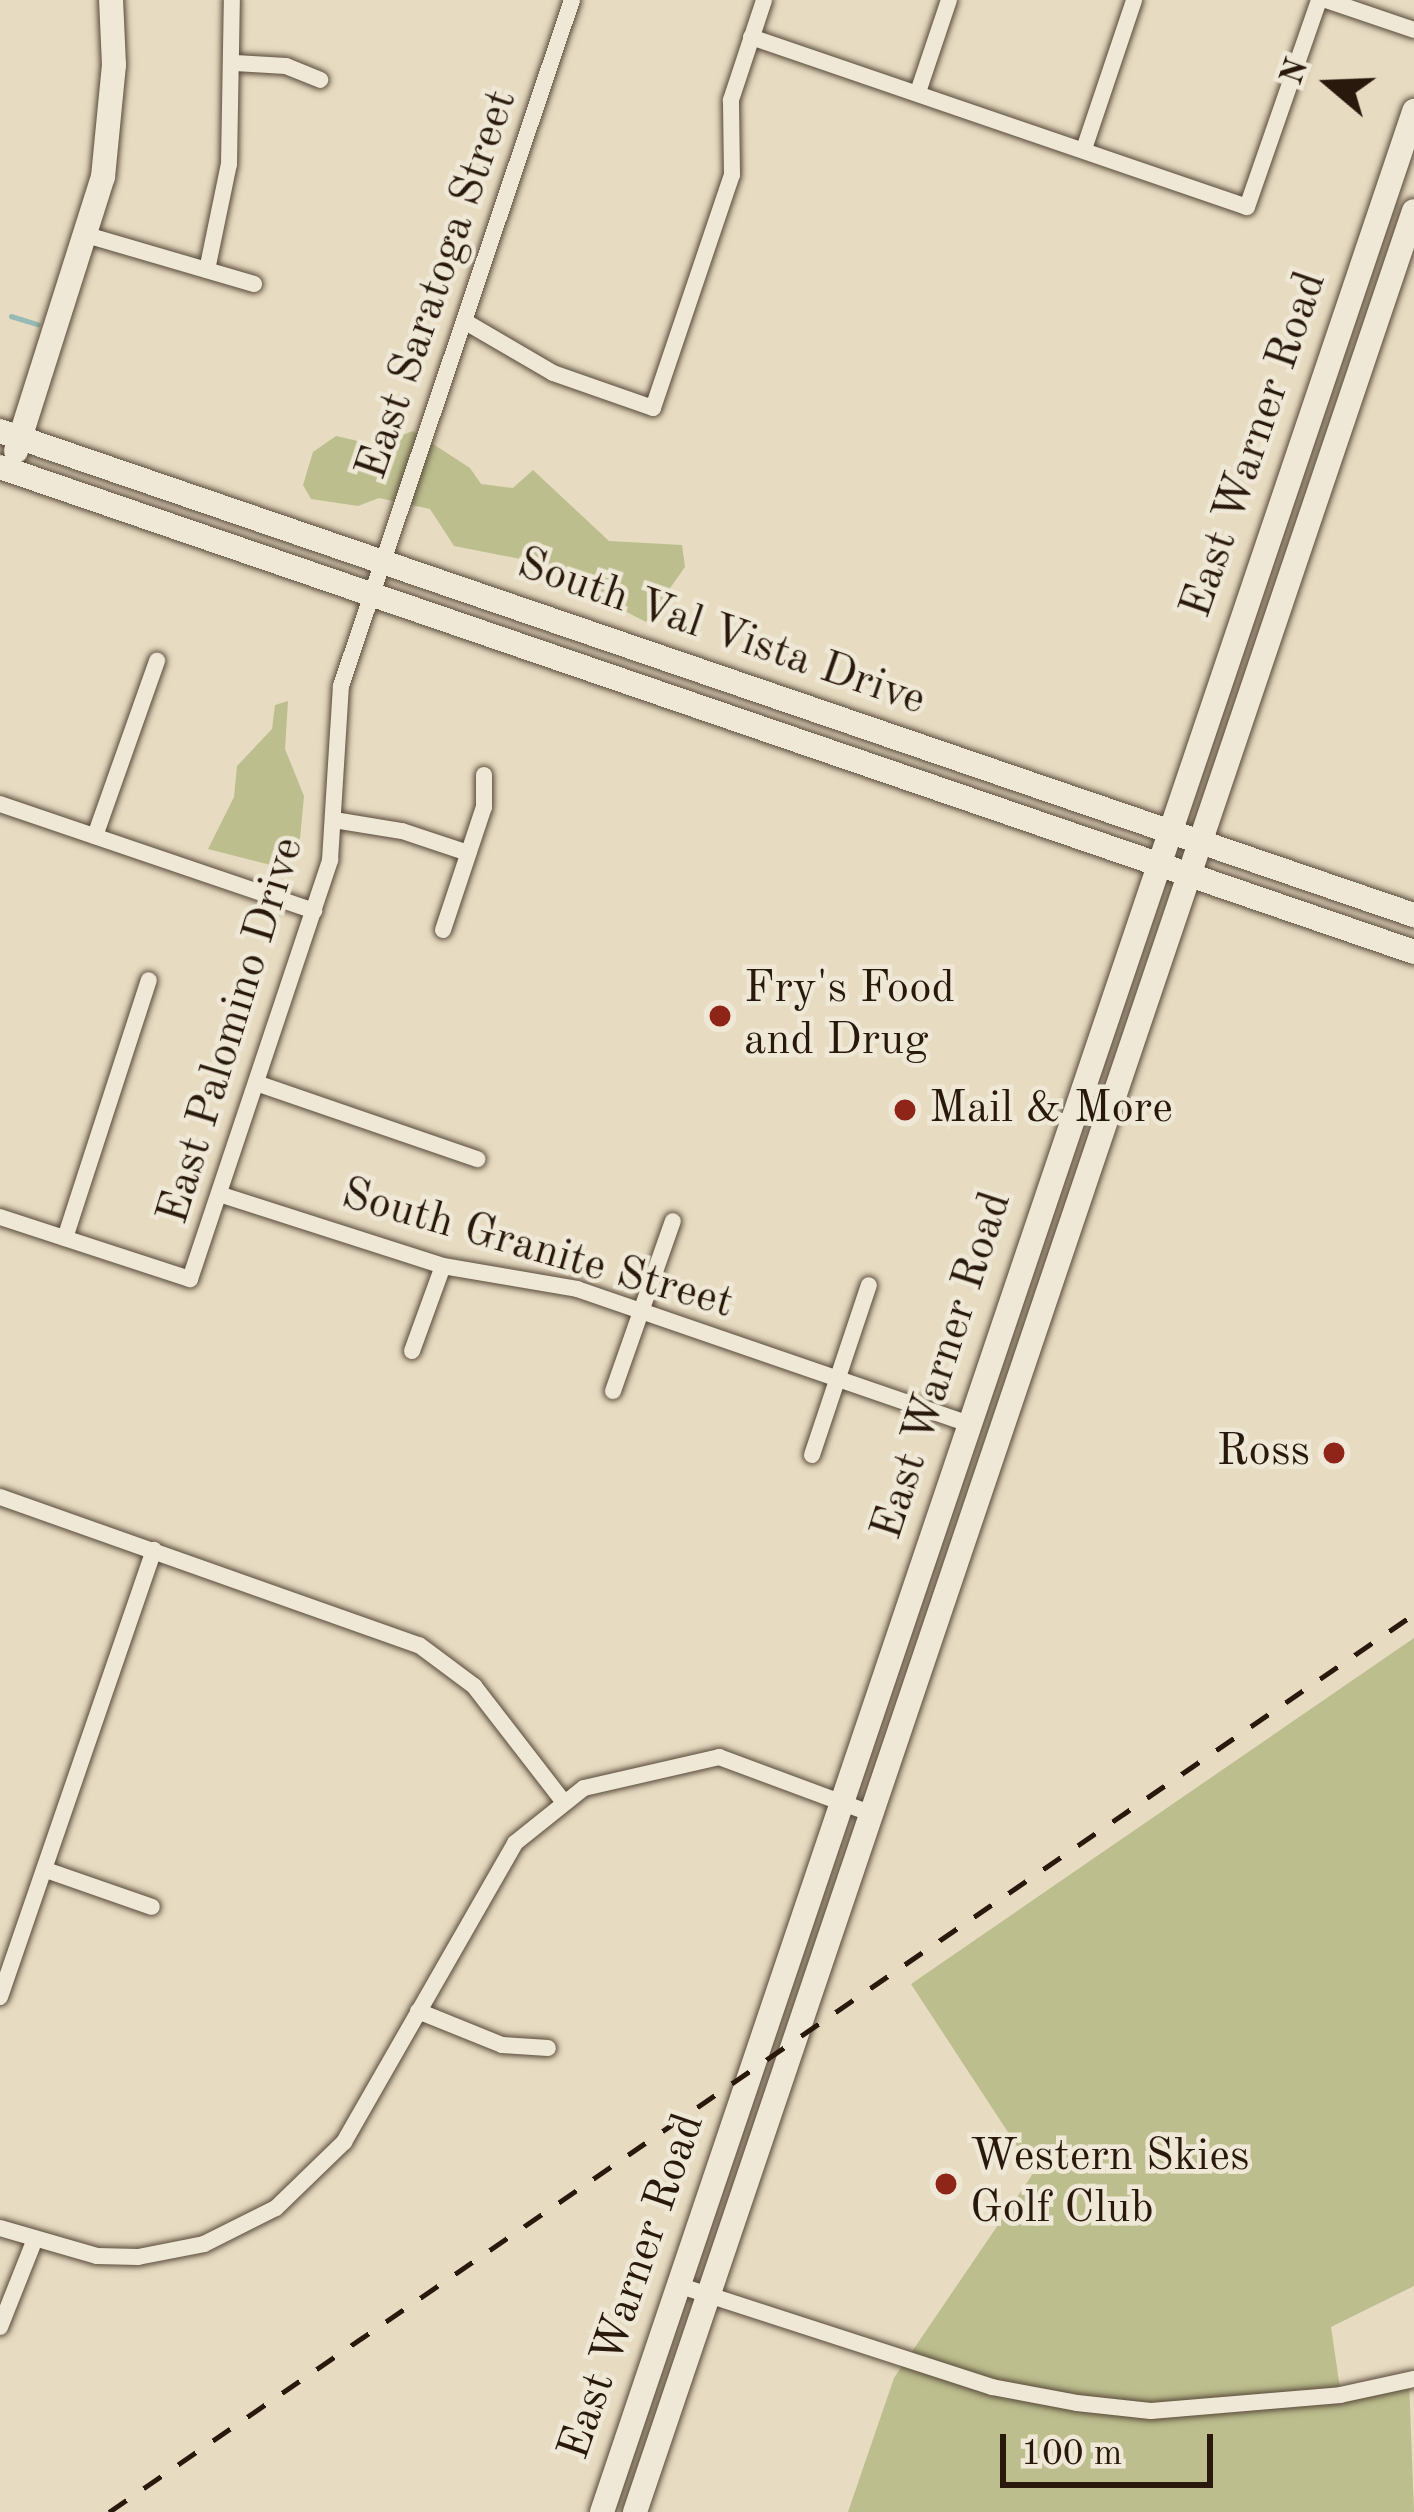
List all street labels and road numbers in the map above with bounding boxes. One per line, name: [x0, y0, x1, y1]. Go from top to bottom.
street label: East Saratoga Street: [346, 83, 530, 487]
street label: East Warner Road: [1170, 265, 1340, 625]
street label: South Val Vista Drive: [510, 538, 932, 728]
street label: East Palomino Drive: [147, 831, 317, 1231]
street label: South Granite Street: [335, 1168, 739, 1332]
street label: East Warner Road: [861, 1185, 1025, 1547]
street label: East Warner Road: [548, 2107, 718, 2467]

